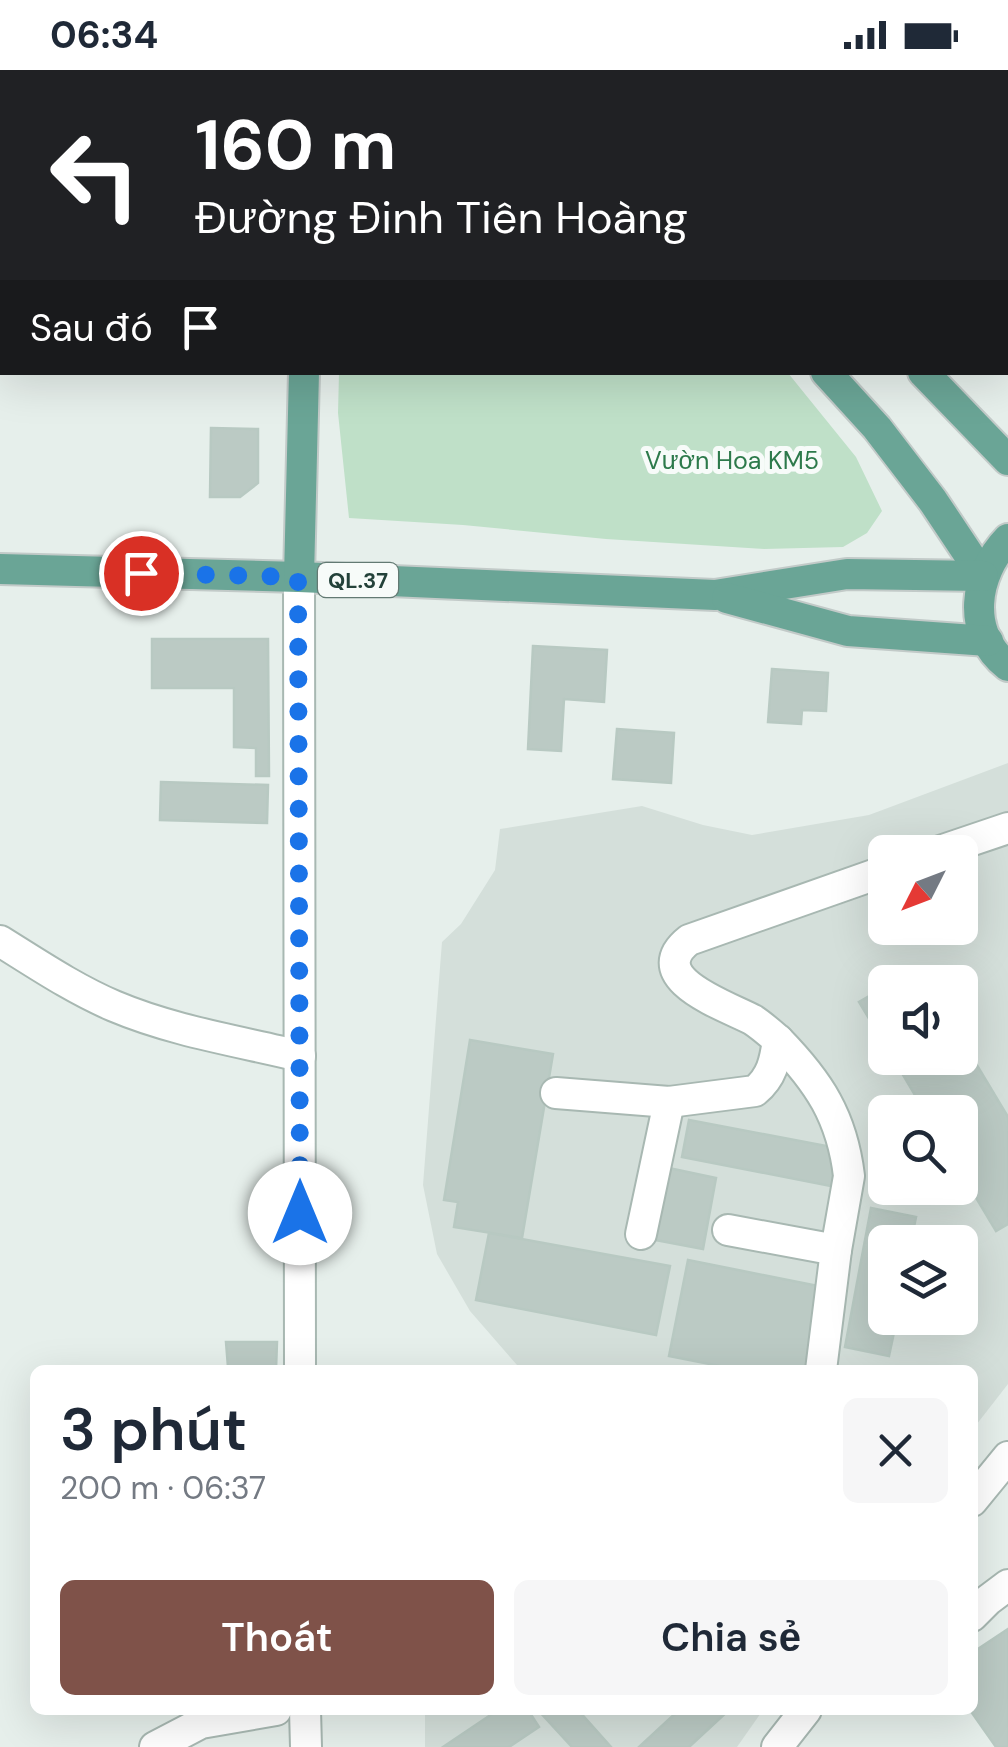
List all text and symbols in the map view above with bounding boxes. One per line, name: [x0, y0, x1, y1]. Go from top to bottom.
text: 06:34: [50, 10, 158, 60]
text: 160 m: [195, 100, 396, 191]
icon: left: [30, 110, 160, 240]
text: Đường Đinh Tiên Hoàng: [195, 188, 688, 247]
icon: arrive: [173, 300, 228, 355]
text: Sau đó: [30, 303, 153, 353]
park label: Vườn Hoa KM5: [645, 444, 819, 477]
pin: [99, 531, 184, 616]
icon: arrive: [114, 546, 169, 601]
road number: QL.37: [318, 563, 398, 597]
north arrow: [868, 835, 978, 945]
map controls: [868, 835, 978, 1335]
button: sound: [868, 965, 978, 1075]
button: search: [868, 1095, 978, 1205]
position arrow: [248, 1161, 352, 1265]
button: layers: [868, 1225, 978, 1335]
text: 3 phút: [60, 1390, 247, 1469]
button: close: [843, 1398, 948, 1503]
text: 200 m · 06:37: [60, 1467, 266, 1509]
button: Thoát: [60, 1580, 494, 1695]
button: Chia sẻ: [514, 1580, 948, 1695]

